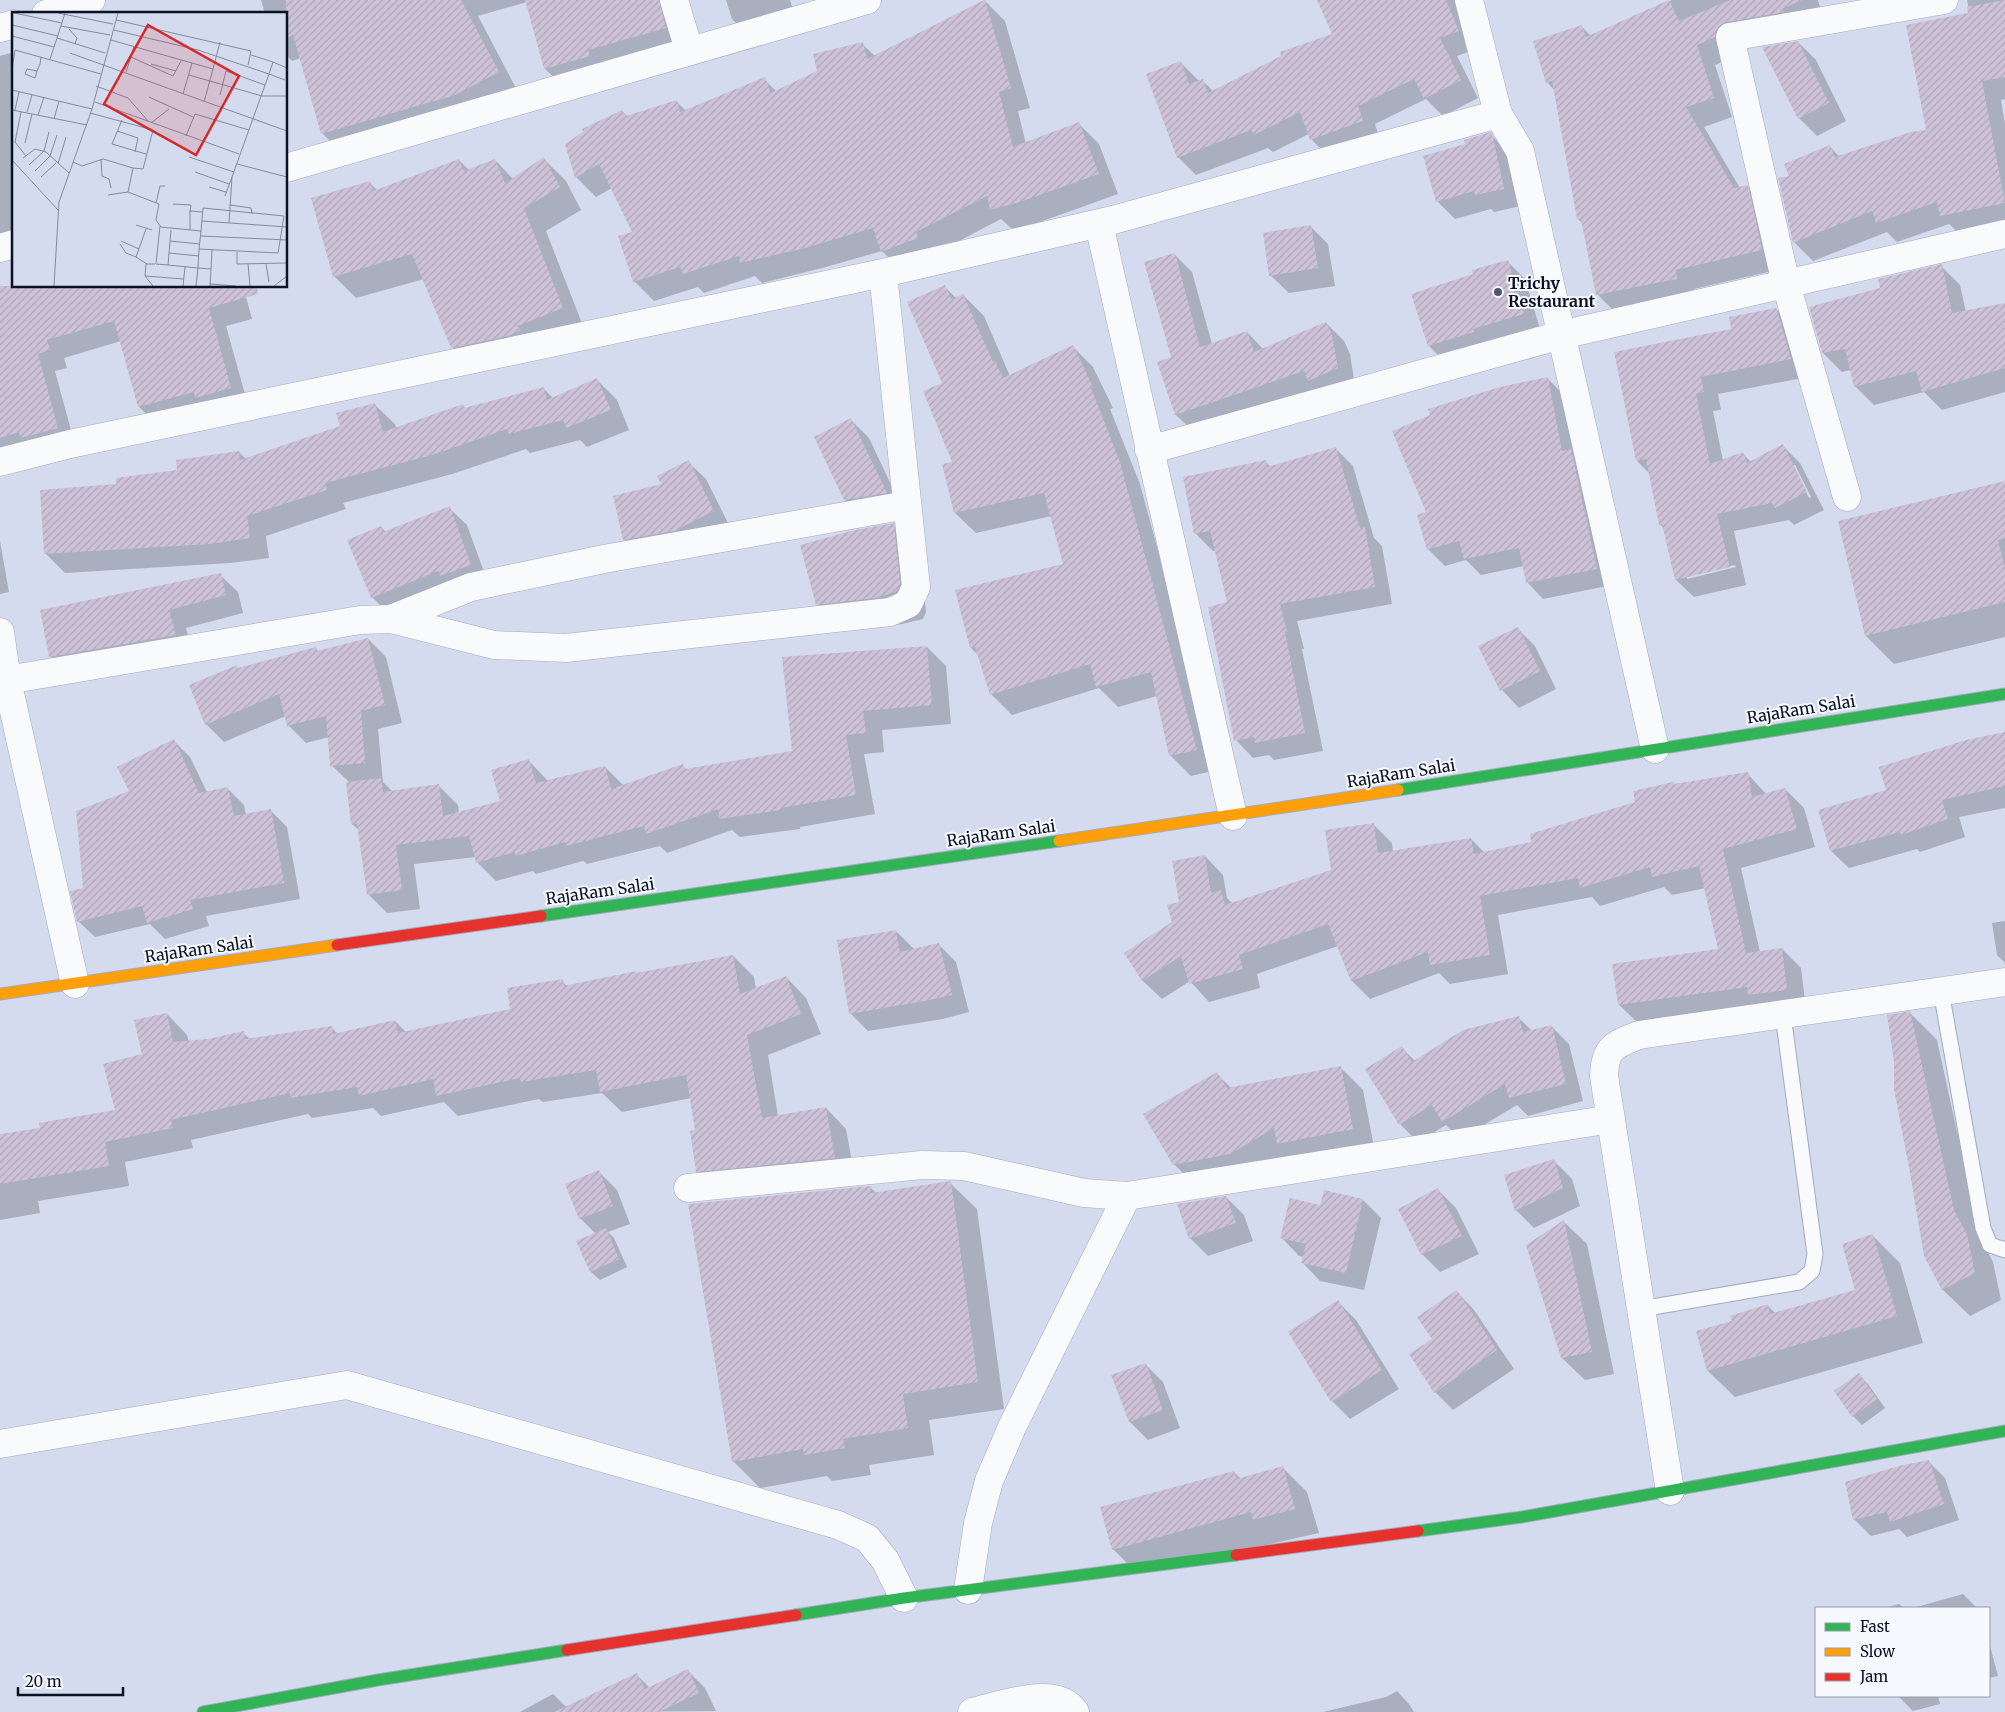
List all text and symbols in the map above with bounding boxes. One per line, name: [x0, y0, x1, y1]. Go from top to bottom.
inset map: [12, 12, 288, 288]
place label: Trichy Restaurant: [1508, 273, 1596, 311]
marker: Trichy Restaurant: [1492, 286, 1504, 298]
street label: RajaRam Salai: [1745, 691, 1857, 727]
street label: RajaRam Salai: [1345, 755, 1457, 791]
street label: RajaRam Salai: [945, 815, 1057, 851]
street label: RajaRam Salai: [544, 873, 656, 909]
street label: RajaRam Salai: [143, 931, 255, 967]
legend: [1815, 1607, 1990, 1697]
text: Fast: [1860, 1617, 1890, 1636]
text: Slow: [1860, 1642, 1895, 1661]
scale bar: [18, 1664, 122, 1696]
text: Jam: [1859, 1667, 1888, 1686]
text: 20 m: [25, 1672, 62, 1691]

